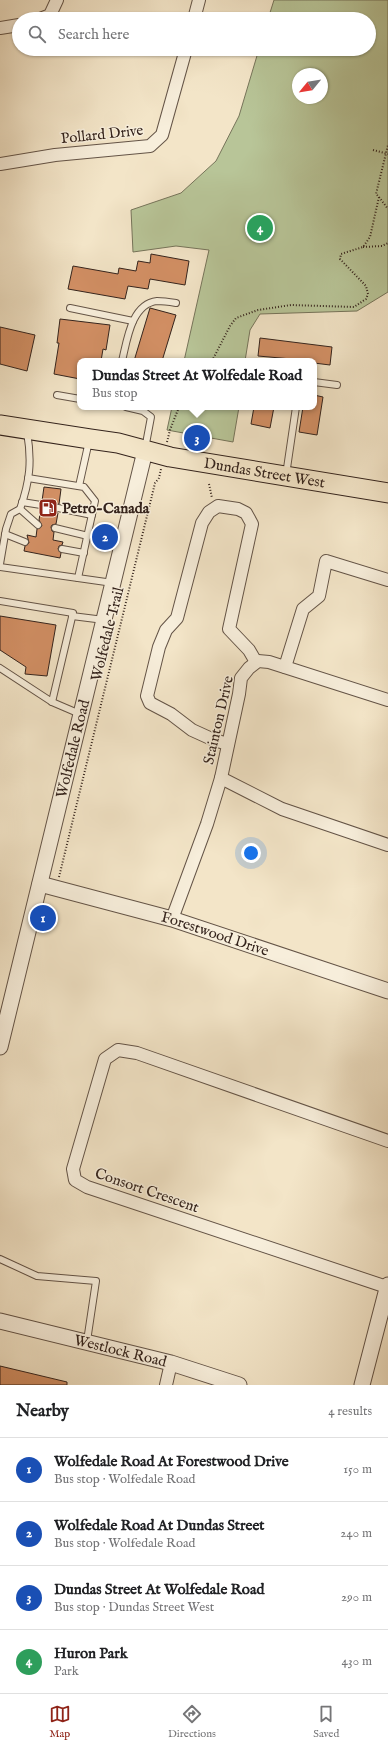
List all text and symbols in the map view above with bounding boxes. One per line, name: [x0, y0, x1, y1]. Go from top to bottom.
search box: [12, 12, 376, 56]
icon: search: [26, 23, 48, 45]
text: Search here: [58, 25, 129, 44]
north arrow: [292, 68, 328, 104]
street label: Pollard Drive: [60, 121, 144, 148]
pin: 4: [247, 213, 273, 243]
popup: [77, 358, 317, 410]
text: Dundas Street At Wolfedale Road: [92, 366, 302, 385]
text: Bus stop: [92, 385, 138, 402]
pin: 3: [184, 423, 210, 453]
street label: Dundas Street West: [203, 454, 326, 492]
fuel station icon: Petro-Canada: [37, 497, 59, 519]
place label: Petro-Canada: [62, 499, 150, 518]
pin: 2: [92, 522, 118, 552]
street label: Wolfedale Trail: [87, 584, 129, 683]
street label: Stainton Drive: [199, 674, 238, 766]
street label: Wolfedale Road: [52, 697, 94, 800]
your location: [241, 843, 261, 863]
pin: 1: [30, 903, 56, 933]
street label: Forestwood Drive: [159, 908, 271, 961]
street label: Consort Crescent: [92, 1164, 201, 1217]
street label: Westlock Road: [72, 1331, 170, 1372]
text: Nearby: [16, 1401, 69, 1422]
text: 4 results: [328, 1403, 372, 1420]
text: Wolfedale Road At Forestwood Drive: [54, 1452, 289, 1471]
text: 1: [27, 1461, 31, 1478]
text: 150 m: [343, 1461, 372, 1478]
text: Bus stop · Wolfedale Road: [54, 1471, 195, 1488]
text: Wolfedale Road At Dundas Street: [54, 1516, 264, 1535]
text: 2: [26, 1525, 32, 1542]
text: 240 m: [340, 1525, 372, 1542]
text: Bus stop · Wolfedale Road: [54, 1535, 195, 1552]
text: Dundas Street At Wolfedale Road: [54, 1580, 264, 1599]
text: 3: [27, 1589, 31, 1606]
text: 290 m: [341, 1589, 372, 1606]
text: Bus stop · Dundas Street West: [54, 1599, 214, 1616]
text: Huron Park: [54, 1644, 128, 1663]
text: 4: [26, 1653, 32, 1670]
text: 430 m: [342, 1653, 372, 1670]
text: Park: [54, 1663, 79, 1680]
tab: Map: [49, 1703, 71, 1741]
tab: Directions: [168, 1703, 216, 1741]
tab: Saved: [313, 1703, 339, 1741]

